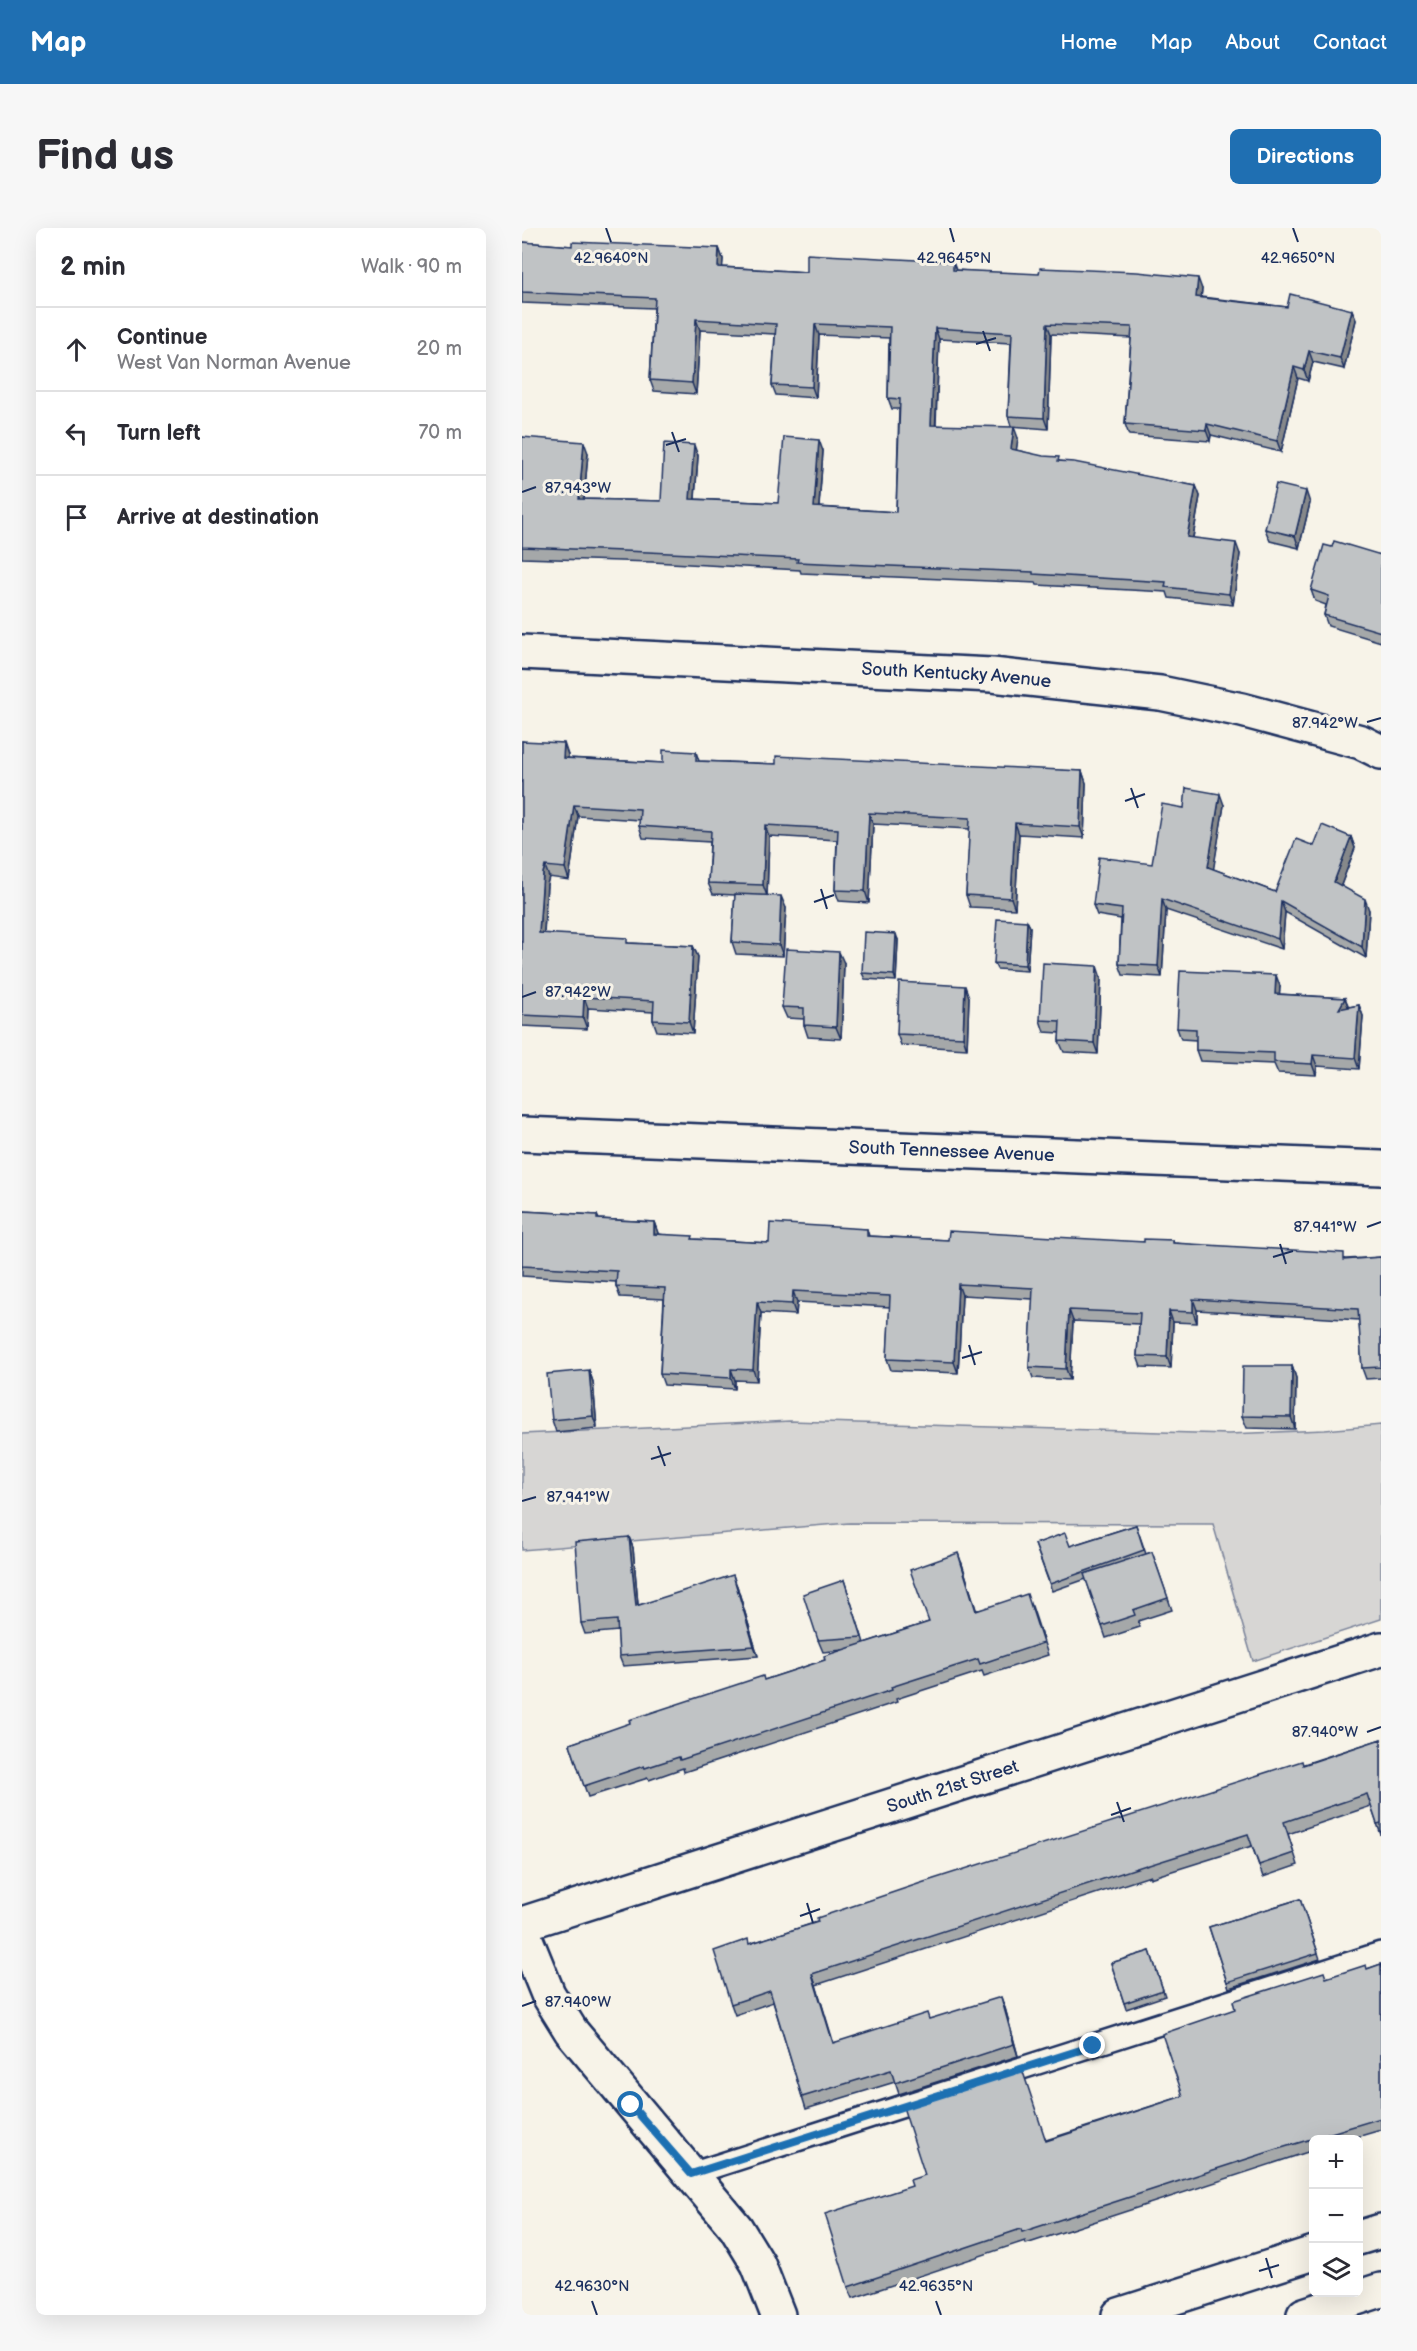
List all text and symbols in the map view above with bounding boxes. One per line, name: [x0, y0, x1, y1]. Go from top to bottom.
text: Map: [30, 26, 86, 59]
text: Home: [1060, 30, 1117, 55]
text: Map: [1150, 30, 1192, 55]
text: About: [1225, 30, 1280, 55]
text: Contact: [1313, 30, 1387, 55]
button: Directions: [1230, 129, 1381, 184]
text: Find us: [36, 131, 174, 182]
text: 42.9640°N: [574, 249, 648, 268]
text: 42.9645°N: [917, 249, 991, 268]
text: 42.9650°N: [1261, 249, 1335, 268]
text: 2 min: [60, 252, 126, 283]
text: Walk · 90 m: [361, 255, 462, 279]
text: Continue: [117, 324, 207, 351]
icon: ahead: [60, 333, 93, 366]
text: 20 m: [417, 337, 462, 361]
text: West Van Norman Avenue: [117, 351, 351, 375]
icon: left: [60, 417, 93, 450]
text: Turn left: [117, 420, 201, 447]
text: 70 m: [418, 421, 462, 445]
text: 87.943°W: [545, 479, 612, 498]
icon: arrive: [60, 501, 93, 534]
text: Arrive at destination: [117, 504, 319, 531]
street label: South Kentucky Avenue: [861, 658, 1053, 692]
text: 87.942°W: [1292, 714, 1358, 733]
text: 87.942°W: [545, 983, 611, 1002]
street label: South Tennessee Avenue: [848, 1136, 1055, 1166]
text: 87.941°W: [1293, 1218, 1357, 1237]
text: 87.941°W: [546, 1488, 610, 1507]
text: 87.940°W: [1292, 1723, 1358, 1742]
street label: South 21st Street: [884, 1755, 1021, 1817]
text: 87.940°W: [545, 1993, 611, 2012]
route end: [1079, 2032, 1105, 2058]
route start: [617, 2091, 643, 2117]
map controls: [1309, 2135, 1363, 2297]
button: +: [1309, 2135, 1363, 2189]
button: −: [1309, 2189, 1363, 2243]
button: layers: [1309, 2243, 1363, 2297]
text: 42.9630°N: [554, 2277, 630, 2296]
text: 42.9635°N: [899, 2277, 973, 2296]

